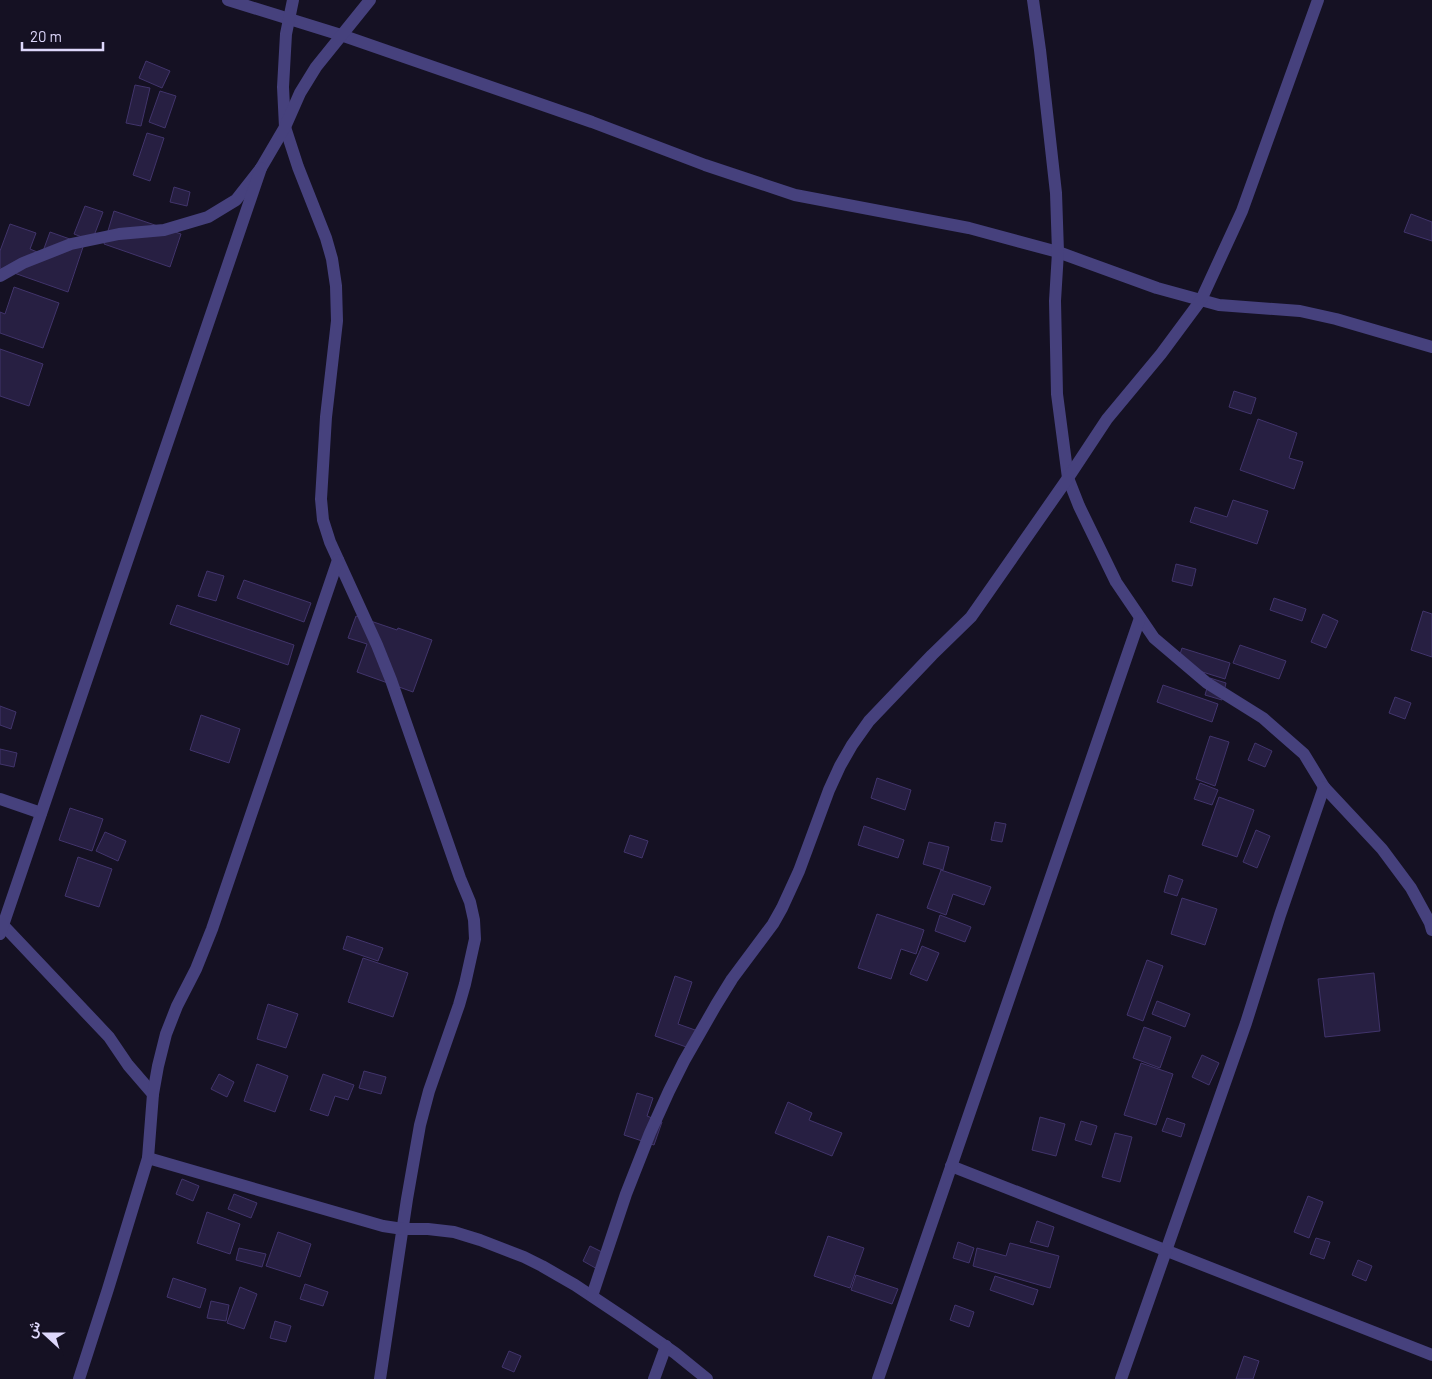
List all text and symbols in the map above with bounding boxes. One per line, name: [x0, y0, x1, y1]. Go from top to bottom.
scale bar: [22, 20, 104, 52]
text: 20 m: [30, 27, 62, 45]
north arrow: [20, 1309, 70, 1359]
text: ش: [21, 1318, 44, 1340]

